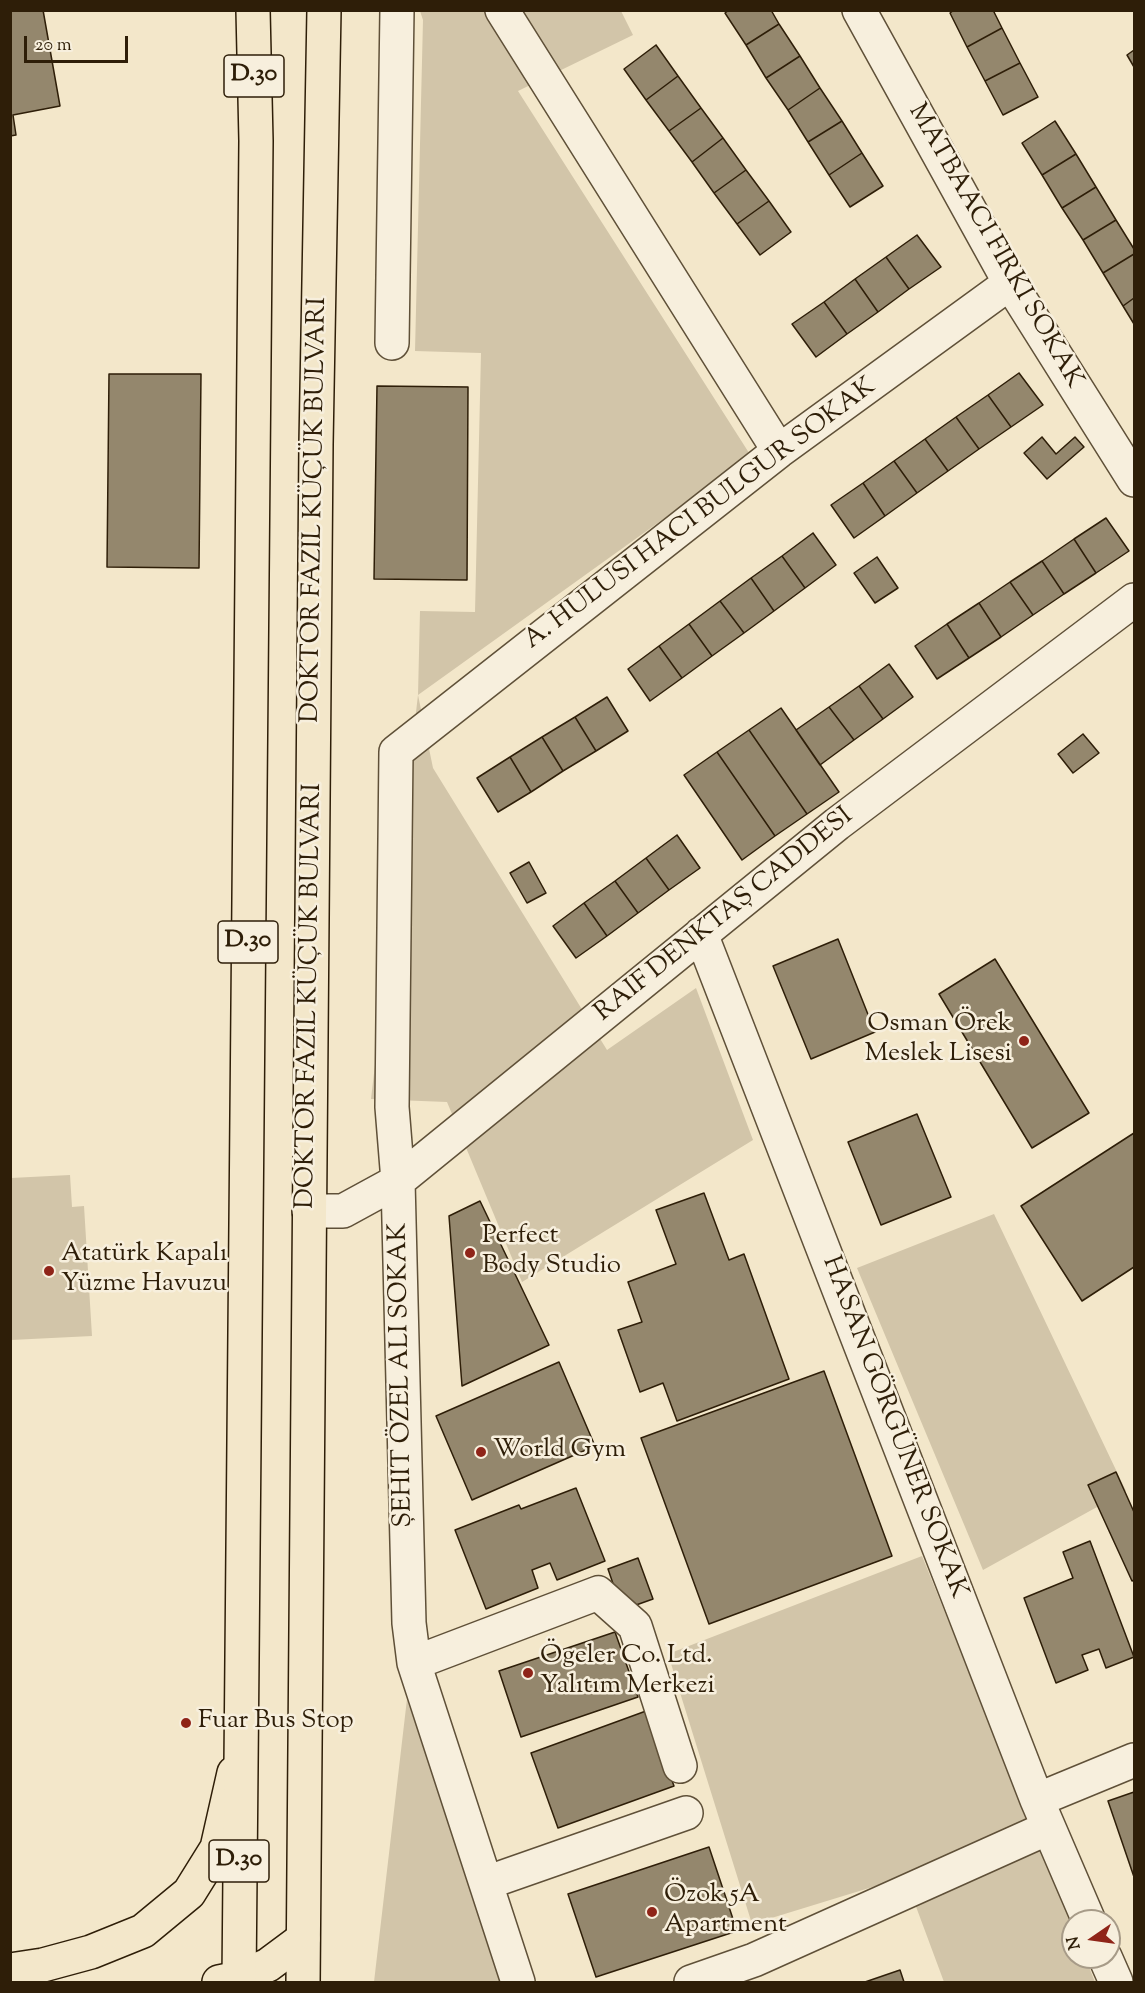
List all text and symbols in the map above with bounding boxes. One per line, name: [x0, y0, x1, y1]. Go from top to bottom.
scale bar: [27, 24, 130, 62]
text: 20 m: [35, 33, 72, 59]
road number: D.30: [224, 55, 284, 97]
street label: MATBAACI FIRKI SOKAK: [900, 99, 1088, 395]
street label: DOKTOR FAZIL KÜÇÜK BULVARI: [297, 297, 335, 723]
street label: A. HULUSI HACI BULGUR SOKAK: [519, 372, 883, 658]
street label: DOKTOR FAZIL KÜÇÜK BULVARI: [292, 783, 330, 1209]
street label: RAIF DENKTAŞ CADDESI: [590, 802, 860, 1030]
road number: D.30: [218, 921, 278, 963]
place label: Osman Örek Meslek Lisesi: [864, 1010, 1012, 1072]
marker: Osman Örek Meslek Lisesi: [1017, 1034, 1031, 1048]
street label: ŞEHIT ÖZEL ALI SOKAK: [385, 1222, 421, 1528]
place label: Perfect Body Studio: [482, 1222, 621, 1284]
place label: Atatürk Kapalı Yüzme Havuzu: [61, 1240, 227, 1302]
marker: Perfect Body Studio: [463, 1246, 477, 1260]
street label: HASAN GÖRGÜNER SOKAK: [813, 1252, 973, 1604]
marker: Atatürk Kapalı Yüzme Havuzu: [42, 1264, 56, 1278]
place label: World Gym: [493, 1436, 626, 1468]
marker: World Gym: [474, 1445, 488, 1459]
place label: Ögeler Co. Ltd. Yalıtım Merkezi: [540, 1642, 715, 1703]
marker: Ögeler Co. Ltd. Yalıtım Merkezi: [521, 1666, 535, 1680]
place label: Fuar Bus Stop: [198, 1707, 354, 1739]
marker: Fuar Bus Stop: [179, 1716, 193, 1730]
road number: D.30: [209, 1840, 269, 1882]
place label: Özok 5A Apartment: [664, 1881, 787, 1942]
marker: Özok 5A Apartment: [645, 1905, 659, 1919]
north arrow: [1061, 1909, 1121, 1969]
text: N: [1062, 1934, 1088, 1952]

